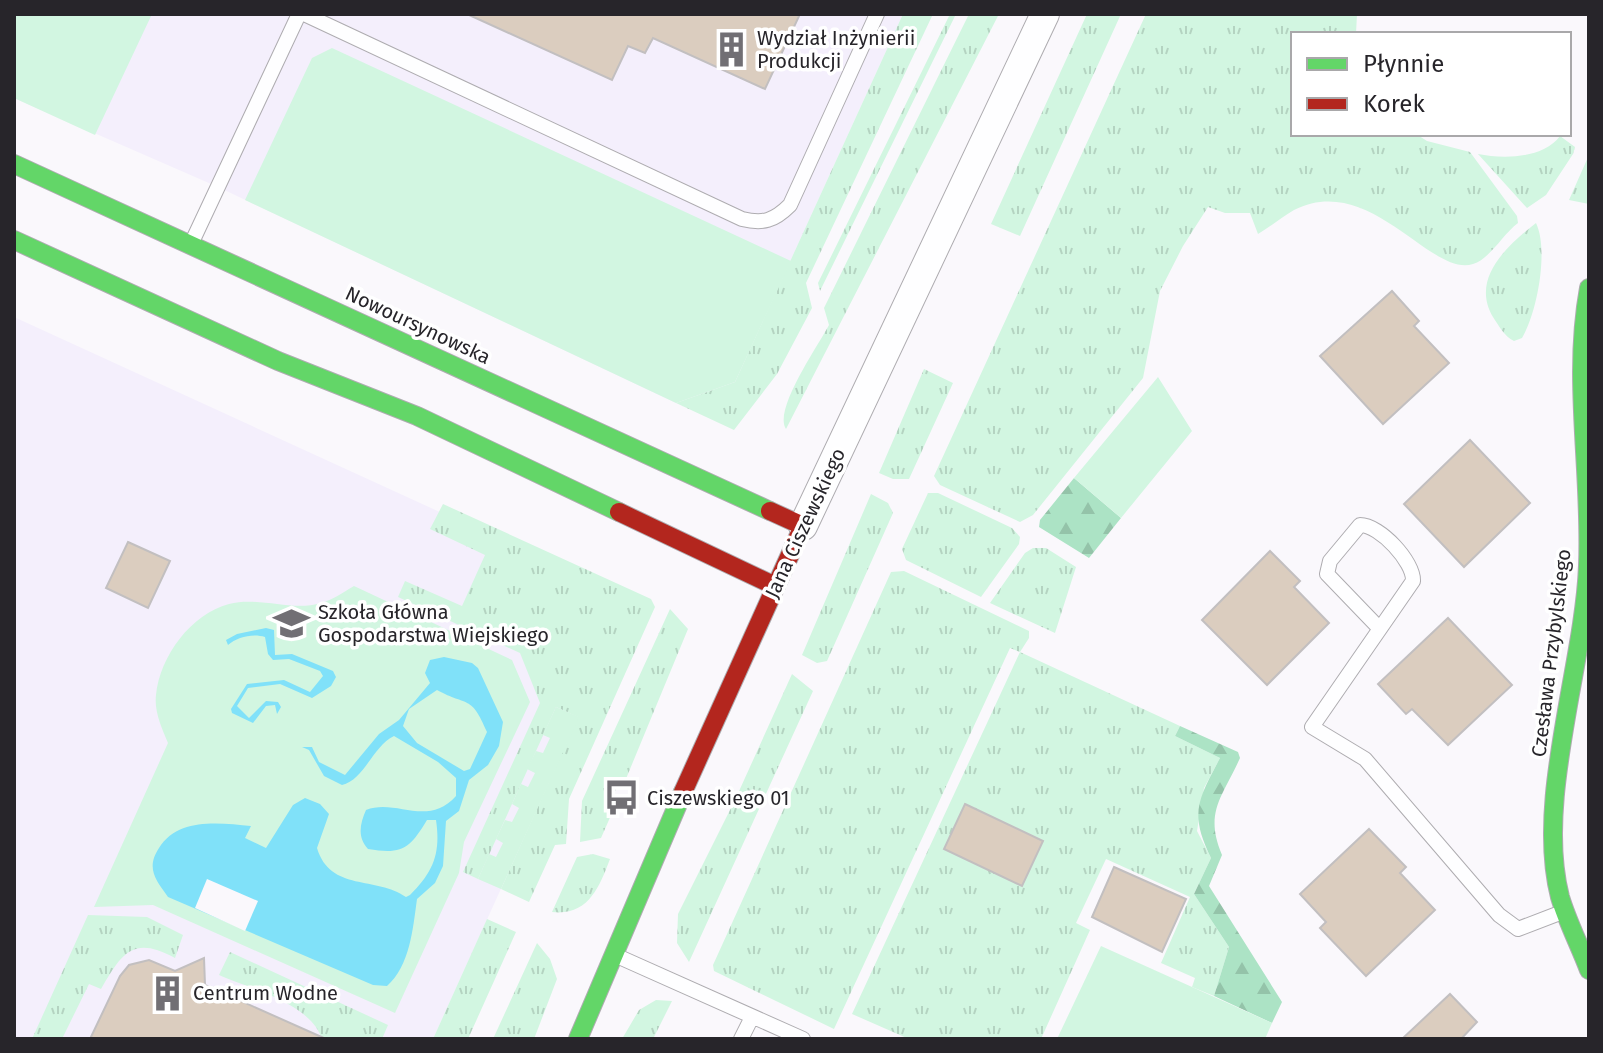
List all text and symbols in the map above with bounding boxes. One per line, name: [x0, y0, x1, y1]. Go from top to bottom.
place label: Wydział Inżynierii Produkcji: [757, 26, 915, 73]
building icon: Wydział Inżynierii Produkcji: [712, 31, 750, 69]
legend: [1291, 32, 1571, 136]
text: Płynnie: [1363, 50, 1444, 78]
text: Korek: [1363, 90, 1425, 118]
street label: Nowoursynowska: [342, 281, 494, 369]
street label: Jana Ciszewskiego: [760, 444, 850, 602]
street label: Czesława Przybylskiego: [1526, 548, 1576, 758]
place label: Szkoła Główna Gospodarstwa Wiejskiego: [318, 600, 549, 647]
school or university icon: Szkoła Główna Gospodarstwa Wiejskiego: [273, 605, 311, 643]
bus stop icon: Ciszewskiego 01: [602, 779, 640, 817]
place label: Ciszewskiego 01: [647, 786, 790, 810]
building icon: Centrum Wodne: [148, 974, 186, 1012]
place label: Centrum Wodne: [193, 981, 338, 1005]

